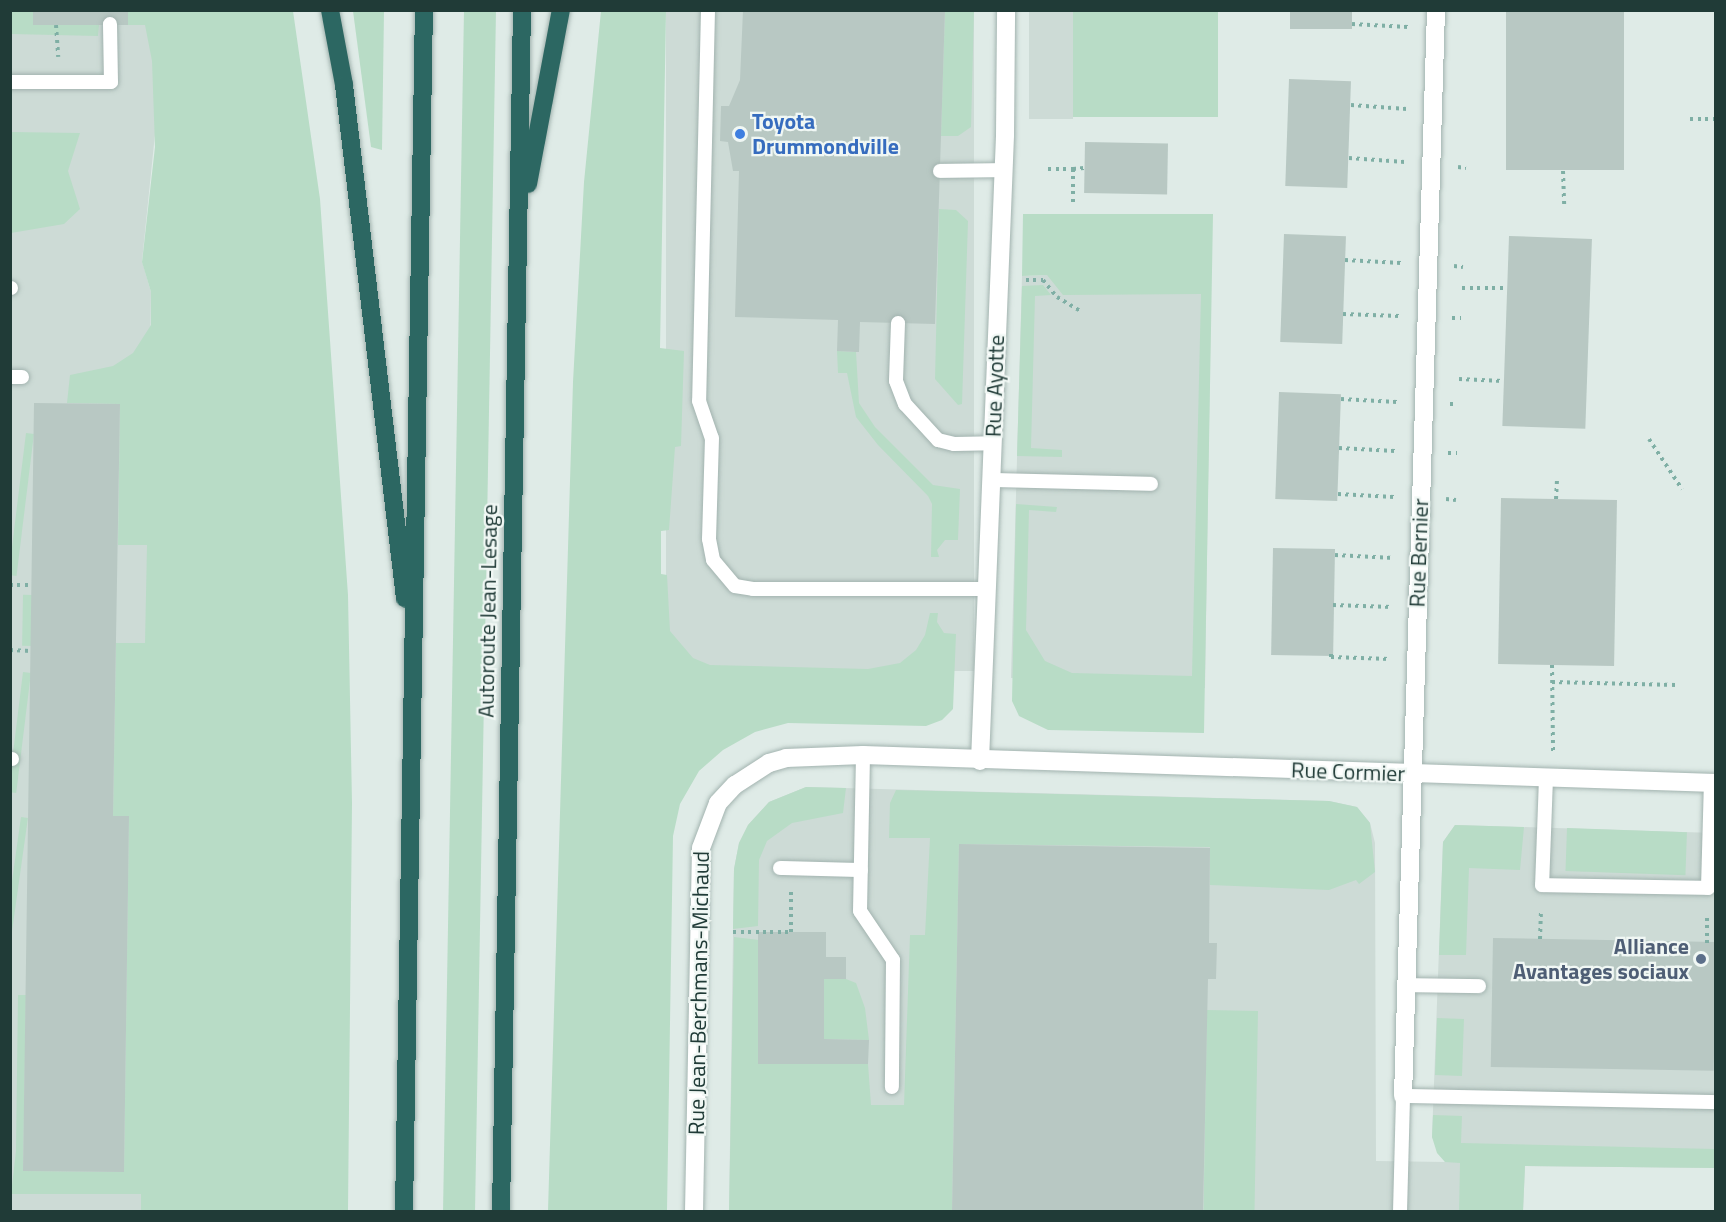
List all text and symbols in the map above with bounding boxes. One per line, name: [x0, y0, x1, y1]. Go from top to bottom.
place label: Toyota Drummondville: [752, 108, 899, 160]
marker: Toyota Drummondville: [733, 127, 747, 141]
street label: Rue Ayotte: [980, 334, 1010, 438]
street label: Rue Bernier: [1404, 498, 1434, 608]
street label: Autoroute Jean-Lesage: [473, 504, 503, 718]
street label: Rue Cormier: [1291, 757, 1405, 787]
street label: Rue Jean-Berchmans-Michaud: [683, 851, 715, 1135]
place label: Alliance Avantages sociaux: [1513, 933, 1689, 984]
marker: Alliance Avantages sociaux: [1694, 952, 1708, 966]

